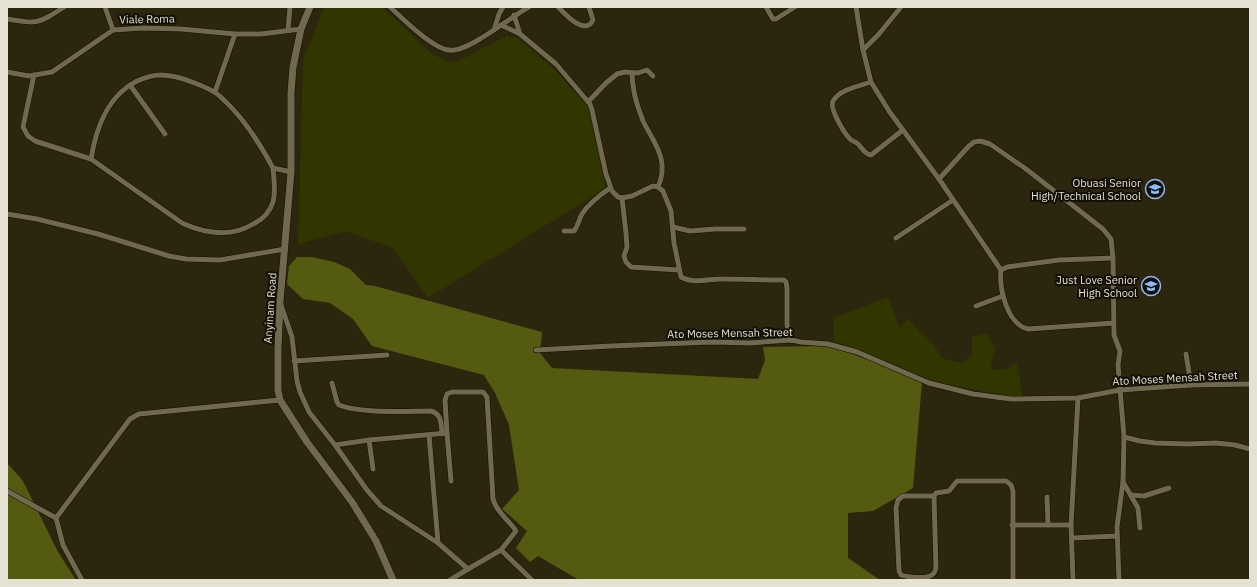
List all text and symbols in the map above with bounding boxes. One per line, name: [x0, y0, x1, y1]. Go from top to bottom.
street label: Viale Roma: [119, 12, 175, 26]
place label: Obuasi Senior High/Technical School: [1031, 176, 1141, 203]
school or university icon: Obuasi Senior High/Technical School: [1144, 178, 1166, 200]
street label: Anyinam Road: [261, 272, 279, 344]
place label: Just Love Senior High School: [1056, 273, 1137, 300]
school or university icon: Just Love Senior High School: [1140, 275, 1162, 297]
street label: Ato Moses Mensah Street: [667, 325, 793, 341]
street label: Ato Moses Mensah Street: [1112, 368, 1238, 388]

